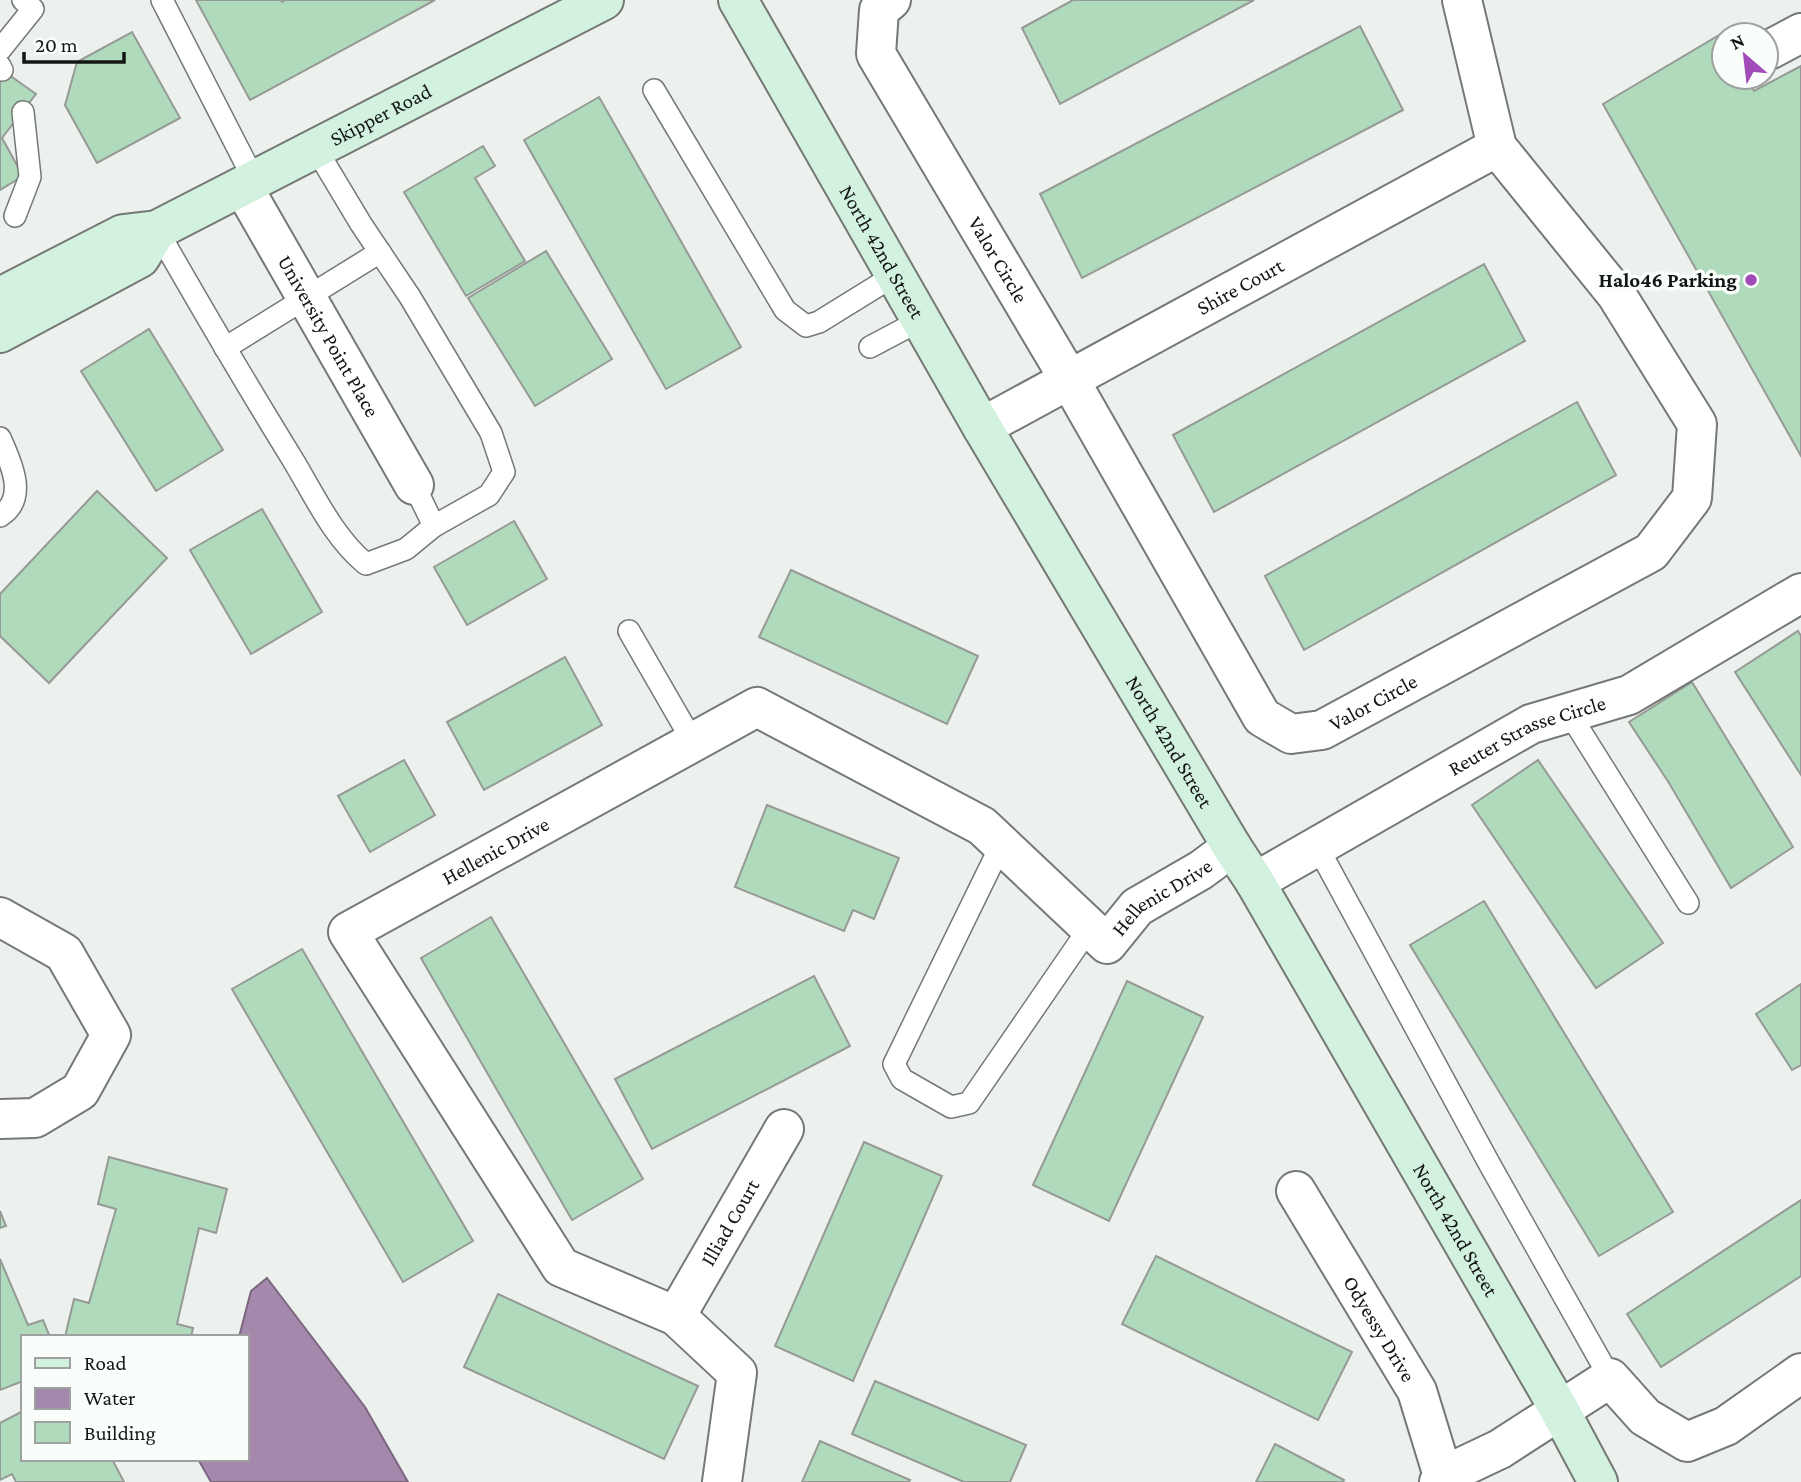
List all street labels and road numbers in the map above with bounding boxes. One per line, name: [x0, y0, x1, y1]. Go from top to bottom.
street label: Skipper Road: [326, 79, 435, 151]
street label: North 42nd Street: [834, 181, 930, 324]
street label: Valor Circle: [963, 212, 1033, 307]
street label: University Point Place: [273, 251, 384, 421]
street label: Shire Court: [1193, 253, 1289, 320]
street label: Valor Circle: [1325, 669, 1421, 736]
street label: North 42nd Street: [1121, 671, 1218, 813]
street label: Reuter Strasse Circle: [1444, 691, 1609, 781]
street label: Hellenic Drive: [438, 812, 553, 890]
street label: Hellenic Drive: [1107, 854, 1217, 941]
street label: North 42nd Street: [1408, 1159, 1504, 1302]
street label: Illiad Court: [696, 1174, 765, 1270]
street label: Odyessy Drive: [1338, 1271, 1421, 1386]

